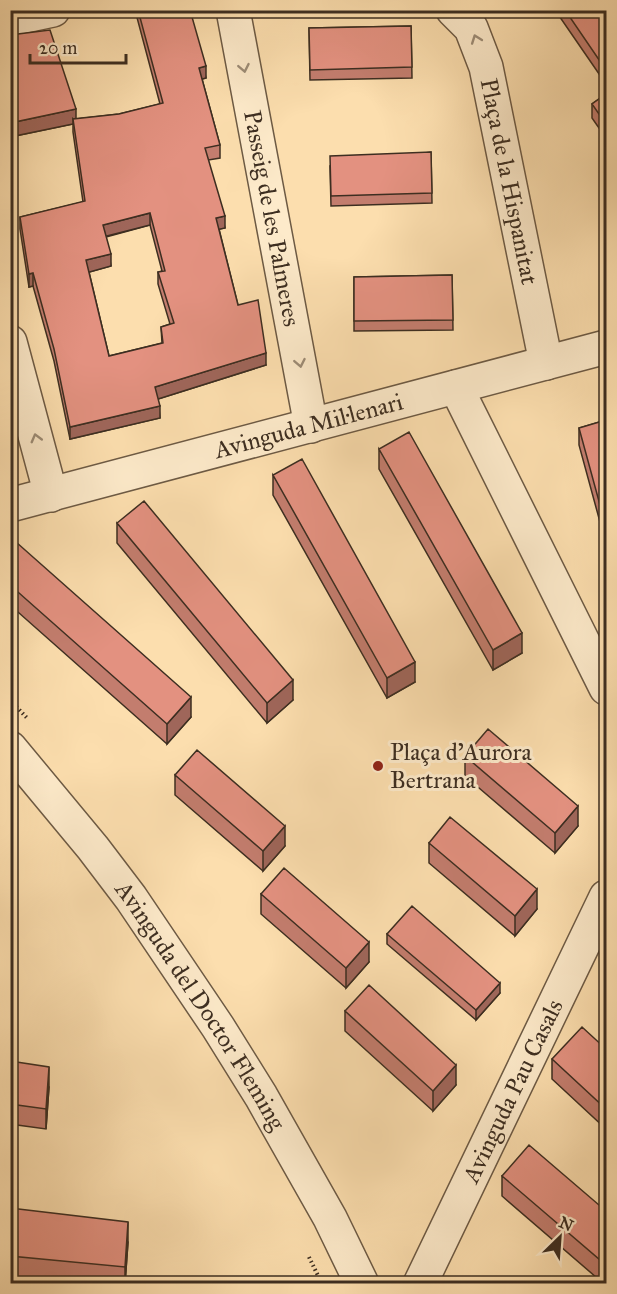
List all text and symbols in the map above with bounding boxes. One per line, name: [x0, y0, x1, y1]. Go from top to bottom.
scale bar: [30, 27, 126, 65]
one-way arrow: [470, 34, 483, 45]
text: 20 m: [39, 37, 77, 59]
one-way arrow: [237, 63, 250, 73]
street label: Plaça de la Hispanitat: [474, 76, 545, 288]
street label: Passeig de les Palmeres: [237, 108, 307, 329]
one-way arrow: [293, 357, 306, 367]
street label: Avinguda Mil·lenari: [210, 386, 407, 465]
one-way arrow: [31, 434, 43, 444]
place label: Plaça d'Aurora Bertrana: [390, 737, 533, 795]
marker: Plaça d'Aurora Bertrana: [371, 759, 385, 773]
street label: Avinguda del Doctor Fleming: [108, 874, 293, 1136]
street label: Avinguda Pau Casals: [455, 994, 570, 1189]
north arrow: [530, 1207, 590, 1267]
text: N: [556, 1212, 577, 1236]

